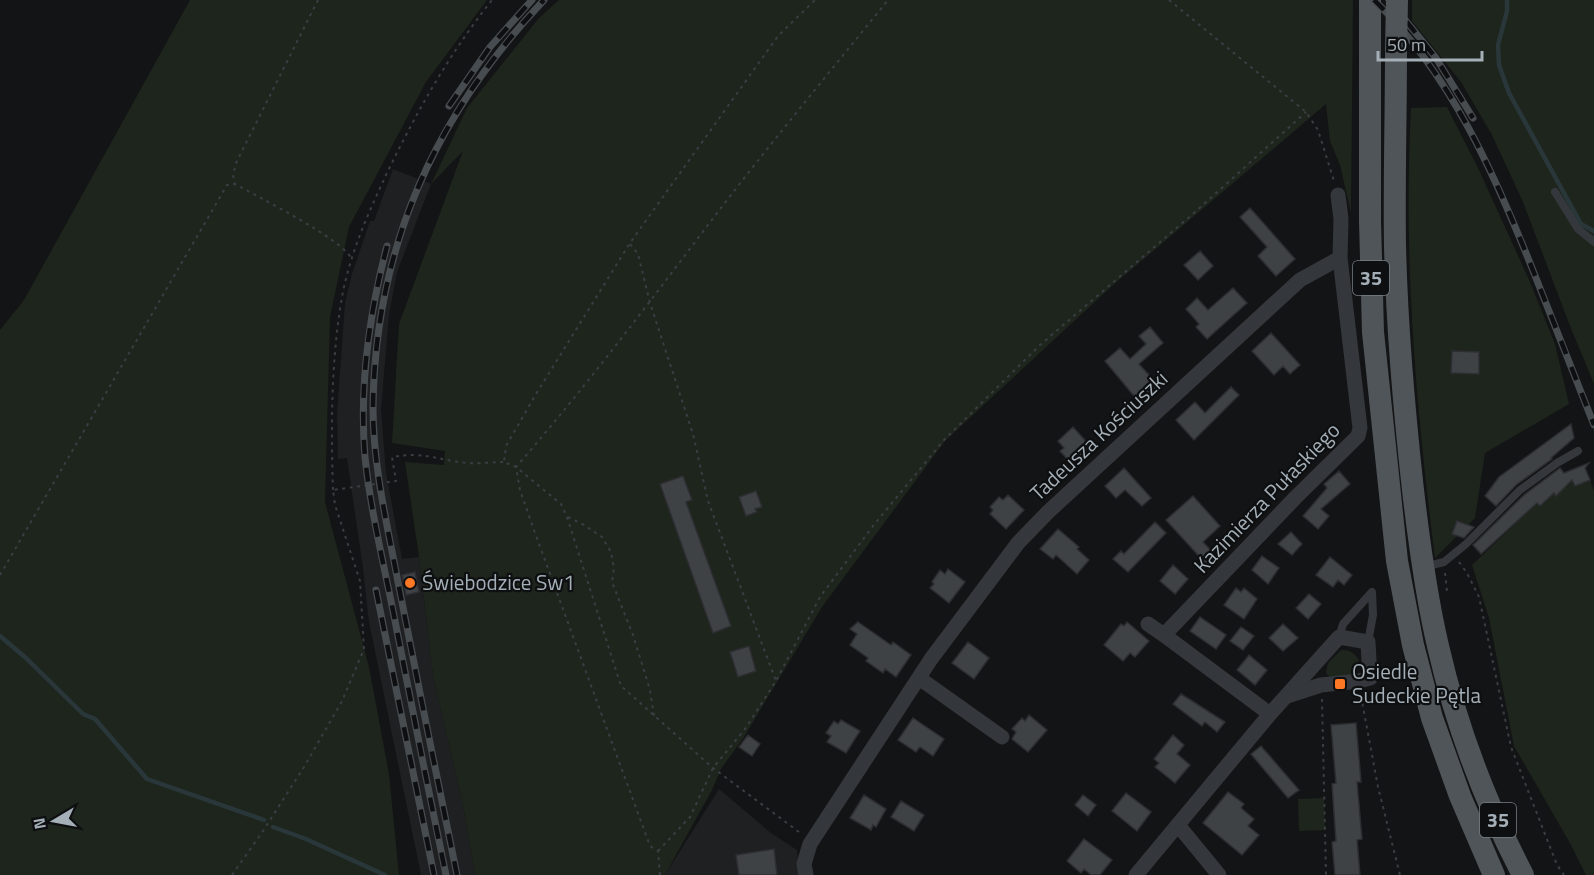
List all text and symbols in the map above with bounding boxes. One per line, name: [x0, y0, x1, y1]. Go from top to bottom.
scale bar: [1378, 24, 1482, 62]
text: 50 m: [1387, 31, 1426, 58]
road number: 35: [1353, 261, 1389, 295]
street label: Tadeusza Kościuszki: [1022, 363, 1174, 508]
street label: Kazimierza Pułaskiego: [1186, 415, 1347, 580]
place label: Świebodzice Sw1: [422, 566, 575, 598]
marker: Świebodzice Sw1: [403, 576, 417, 590]
place label: Osiedle Sudeckie Pętla: [1352, 655, 1481, 711]
marker: Osiedle Sudeckie Pętla: [1333, 677, 1347, 691]
north arrow: [24, 791, 84, 851]
road number: 35: [1480, 803, 1516, 837]
text: N: [26, 816, 52, 831]

